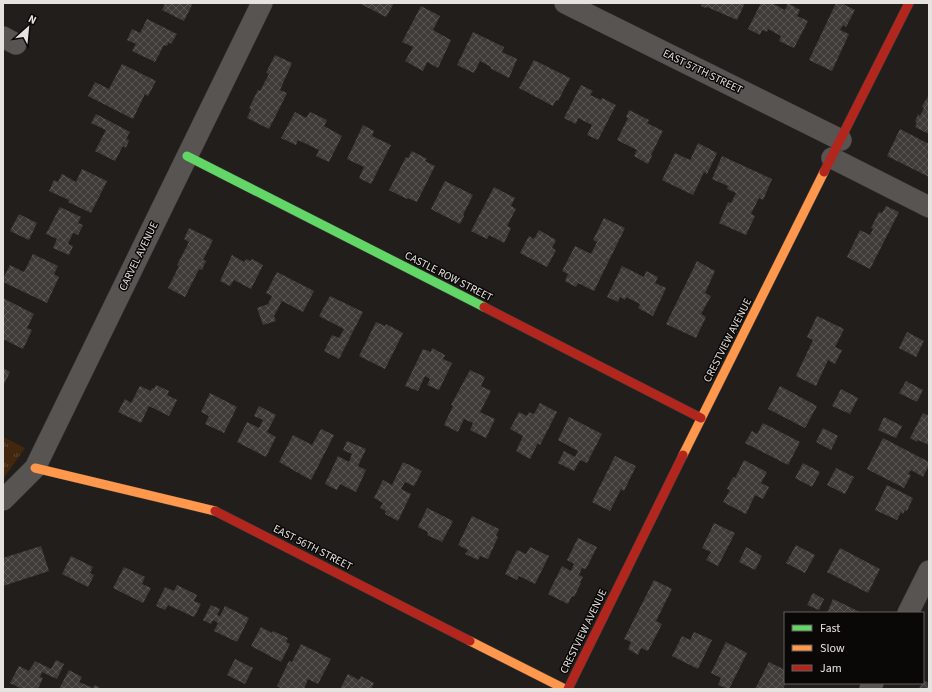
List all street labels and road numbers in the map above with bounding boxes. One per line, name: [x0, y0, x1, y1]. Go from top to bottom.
street label: EAST 57TH STREET: [660, 46, 745, 97]
street label: CARVEL AVENUE: [115, 219, 162, 293]
street label: CASTLE ROW STREET: [402, 248, 495, 305]
street label: CRESTVIEW AVENUE: [700, 295, 755, 385]
street label: EAST 56TH STREET: [271, 521, 355, 574]
street label: CRESTVIEW AVENUE: [556, 586, 611, 676]

